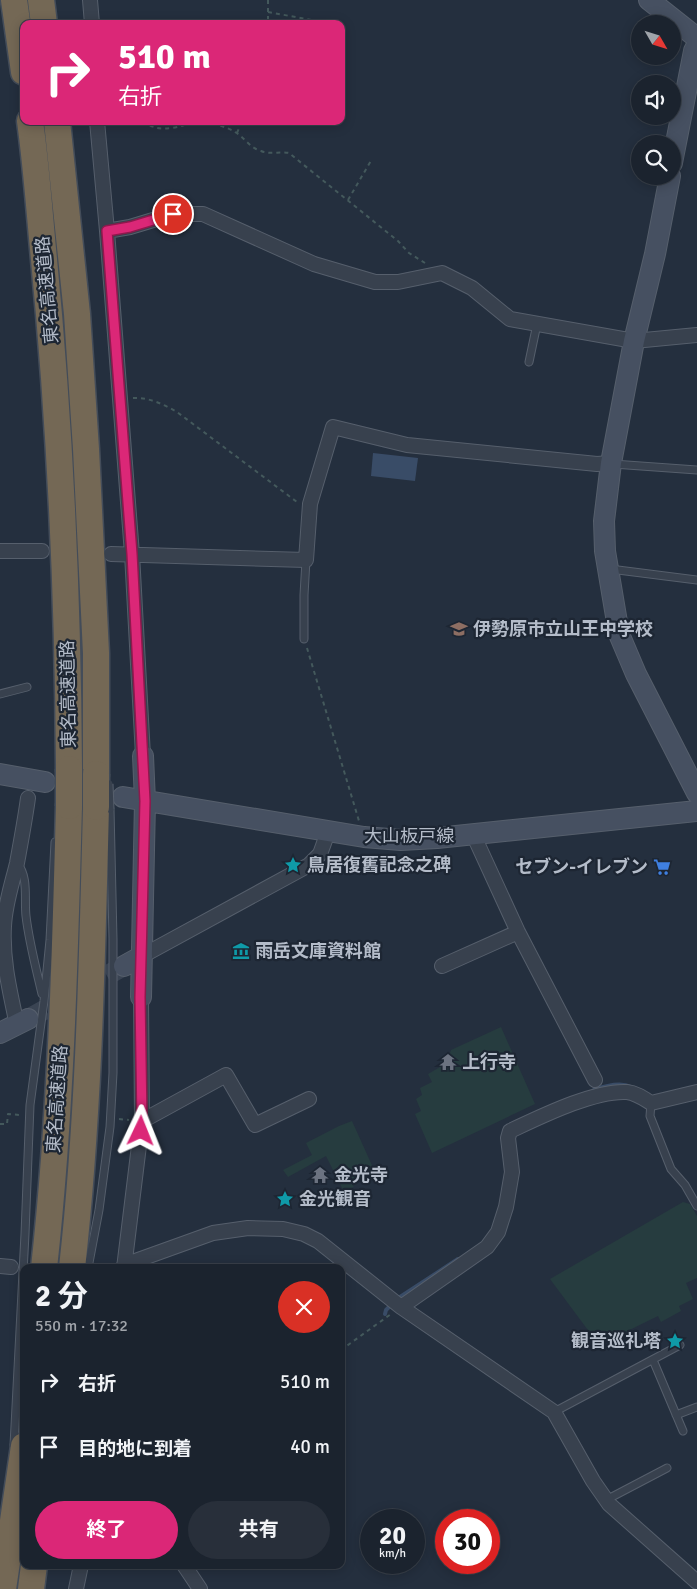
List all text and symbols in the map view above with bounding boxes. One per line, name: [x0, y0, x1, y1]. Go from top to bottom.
north arrow: [631, 15, 681, 65]
map controls: [631, 15, 681, 185]
text: 510 m: [118, 35, 211, 78]
icon: right: [35, 40, 100, 105]
button: sound: [631, 75, 681, 125]
text: 右折: [118, 83, 162, 110]
button: search: [631, 135, 681, 185]
pin: [152, 193, 194, 235]
icon: arrive: [159, 200, 187, 228]
street label: 東名高速道路: [31, 235, 63, 345]
place label: 伊勢原市立山王中学校: [473, 618, 653, 640]
school or university icon: 伊勢原市立山王中学校: [449, 619, 469, 639]
street label: 東名高速道路: [56, 640, 80, 748]
street label: 大山板戸線: [364, 825, 454, 847]
place label: 鳥居復舊記念之碑: [307, 854, 451, 876]
place icon: 鳥居復舊記念之碑: [283, 855, 303, 875]
place label: セブン-イレブン: [515, 856, 648, 878]
supermarket icon: セブン-イレブン: [652, 857, 672, 877]
place label: 雨岳文庫資料館: [255, 940, 381, 962]
museum icon: 雨岳文庫資料館: [231, 941, 251, 961]
street label: 東名高速道路: [42, 1044, 72, 1154]
place label: 上行寺: [462, 1051, 516, 1073]
temple icon: 上行寺: [438, 1052, 458, 1072]
position arrow: [114, 1104, 166, 1156]
place label: 金光寺: [334, 1164, 388, 1186]
temple icon: 金光寺: [310, 1165, 330, 1185]
place label: 金光観音: [299, 1188, 371, 1210]
place icon: 金光観音: [275, 1189, 295, 1209]
text: 2 分: [35, 1278, 88, 1315]
button: close: [278, 1281, 330, 1333]
text: 550 m · 17:32: [35, 1316, 128, 1336]
place label: 観音巡礼塔: [571, 1330, 661, 1352]
place icon: 観音巡礼塔: [665, 1331, 685, 1351]
icon: right: [35, 1368, 63, 1396]
text: 510 m: [280, 1370, 330, 1394]
text: 右折: [78, 1372, 116, 1396]
icon: arrive: [35, 1433, 63, 1461]
text: 40 m: [290, 1435, 330, 1459]
text: 目的地に到着: [78, 1437, 192, 1461]
button: 終了: [35, 1501, 178, 1559]
button: 共有: [188, 1501, 330, 1559]
speed limit sign: 30: [435, 1509, 500, 1574]
text: 20: [379, 1520, 406, 1551]
text: km/h: [379, 1546, 406, 1561]

